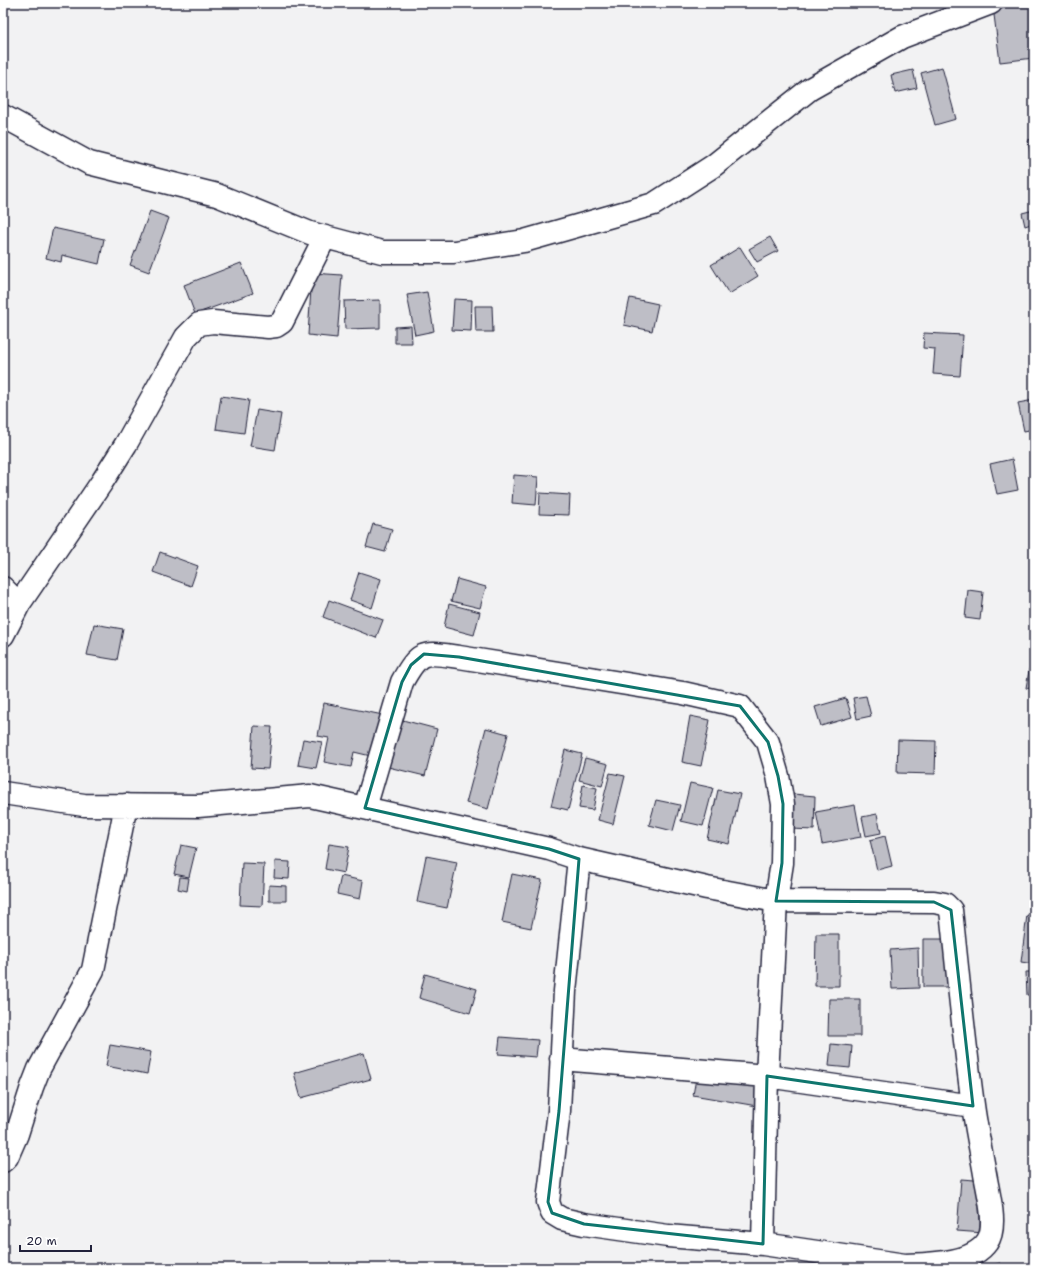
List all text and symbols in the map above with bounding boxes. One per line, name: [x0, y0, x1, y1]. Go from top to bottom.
scale bar: [20, 1227, 91, 1253]
text: 20 m: [26, 1233, 57, 1249]

